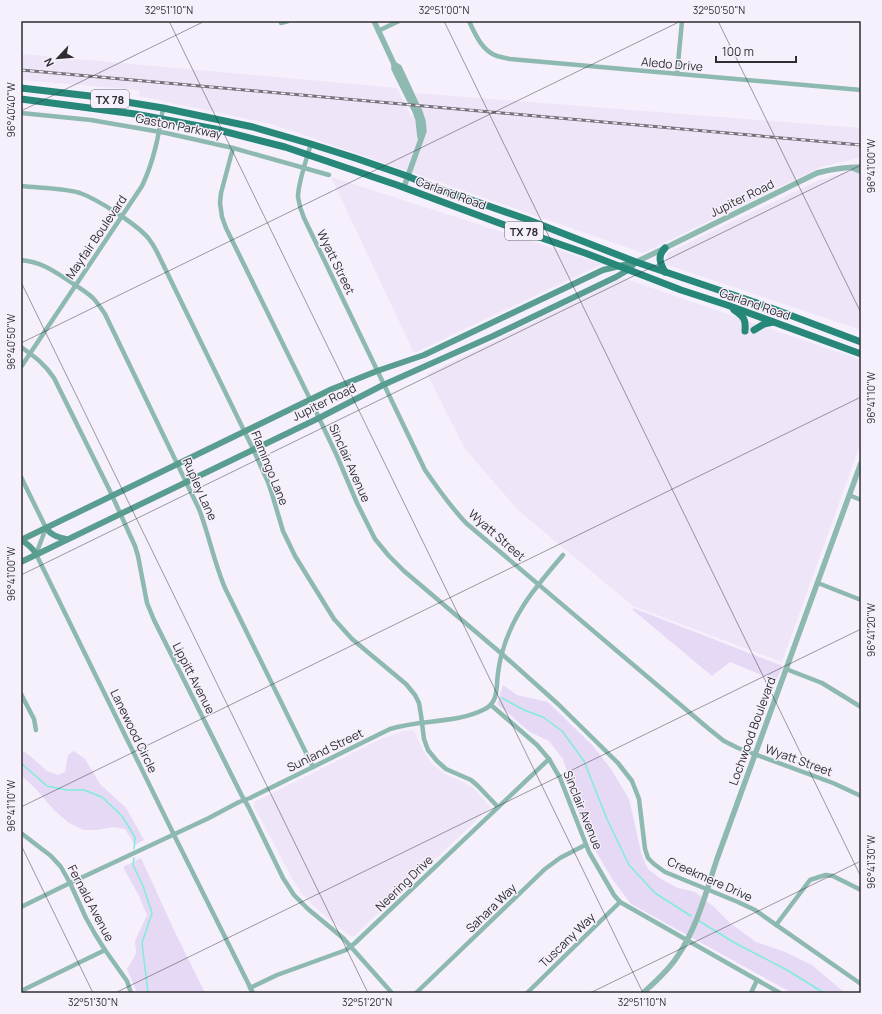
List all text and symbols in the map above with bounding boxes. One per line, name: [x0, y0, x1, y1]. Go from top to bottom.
text: 32°51'10"N: [145, 3, 193, 17]
text: 32°51'00"N: [419, 3, 469, 17]
text: 32°50'50"N: [693, 3, 745, 17]
north arrow: [38, 38, 78, 78]
scale bar: [716, 38, 796, 64]
text: 100 m: [722, 43, 754, 60]
street label: Aledo Drive: [640, 53, 704, 75]
text: N: [40, 56, 57, 69]
text: 96°40'40"W: [4, 82, 18, 138]
road number: TX 78: [91, 90, 129, 108]
street label: Gaston Parkway: [134, 109, 224, 143]
text: 96°41'00"W: [864, 138, 878, 193]
street label: Garland Road: [413, 172, 489, 214]
street label: Jupiter Road: [707, 175, 777, 221]
street label: Mayfair Boulevard: [61, 191, 131, 283]
road number: TX 78: [505, 222, 543, 240]
street label: Wyatt Street: [313, 227, 359, 298]
street label: Garland Road: [717, 284, 793, 324]
text: 96°40'50"W: [4, 313, 18, 370]
text: 96°41'10"W: [864, 371, 878, 424]
street label: Jupiter Road: [289, 379, 359, 425]
street label: Sinclair Avenue: [325, 421, 375, 505]
street label: Flamingo Lane: [247, 428, 293, 508]
street label: Rupley Lane: [179, 455, 221, 523]
street label: Wyatt Street: [465, 505, 529, 565]
text: 96°41'00"W: [4, 546, 18, 601]
text: 96°41'20"W: [864, 602, 878, 657]
street label: Lippitt Avenue: [169, 639, 219, 717]
street label: Lochwood Boulevard: [724, 674, 780, 788]
street label: Lanewood Circle: [106, 686, 162, 776]
street label: Sunland Street: [284, 724, 366, 776]
street label: Wyatt Street: [763, 740, 835, 780]
street label: Sinclair Avenue: [559, 768, 607, 852]
text: 96°41'10"W: [4, 779, 18, 832]
text: 96°41'30"W: [864, 834, 878, 889]
street label: Neering Drive: [371, 851, 437, 915]
street label: Creekmere Drive: [665, 853, 755, 905]
street label: Fernald Avenue: [64, 862, 118, 944]
street label: Sahara Way: [462, 879, 521, 936]
street label: Tuscany Way: [535, 908, 599, 971]
text: 32°51'30"N: [68, 995, 118, 1009]
text: 32°51'20"N: [342, 995, 392, 1009]
text: 32°51'10"N: [618, 995, 666, 1009]

